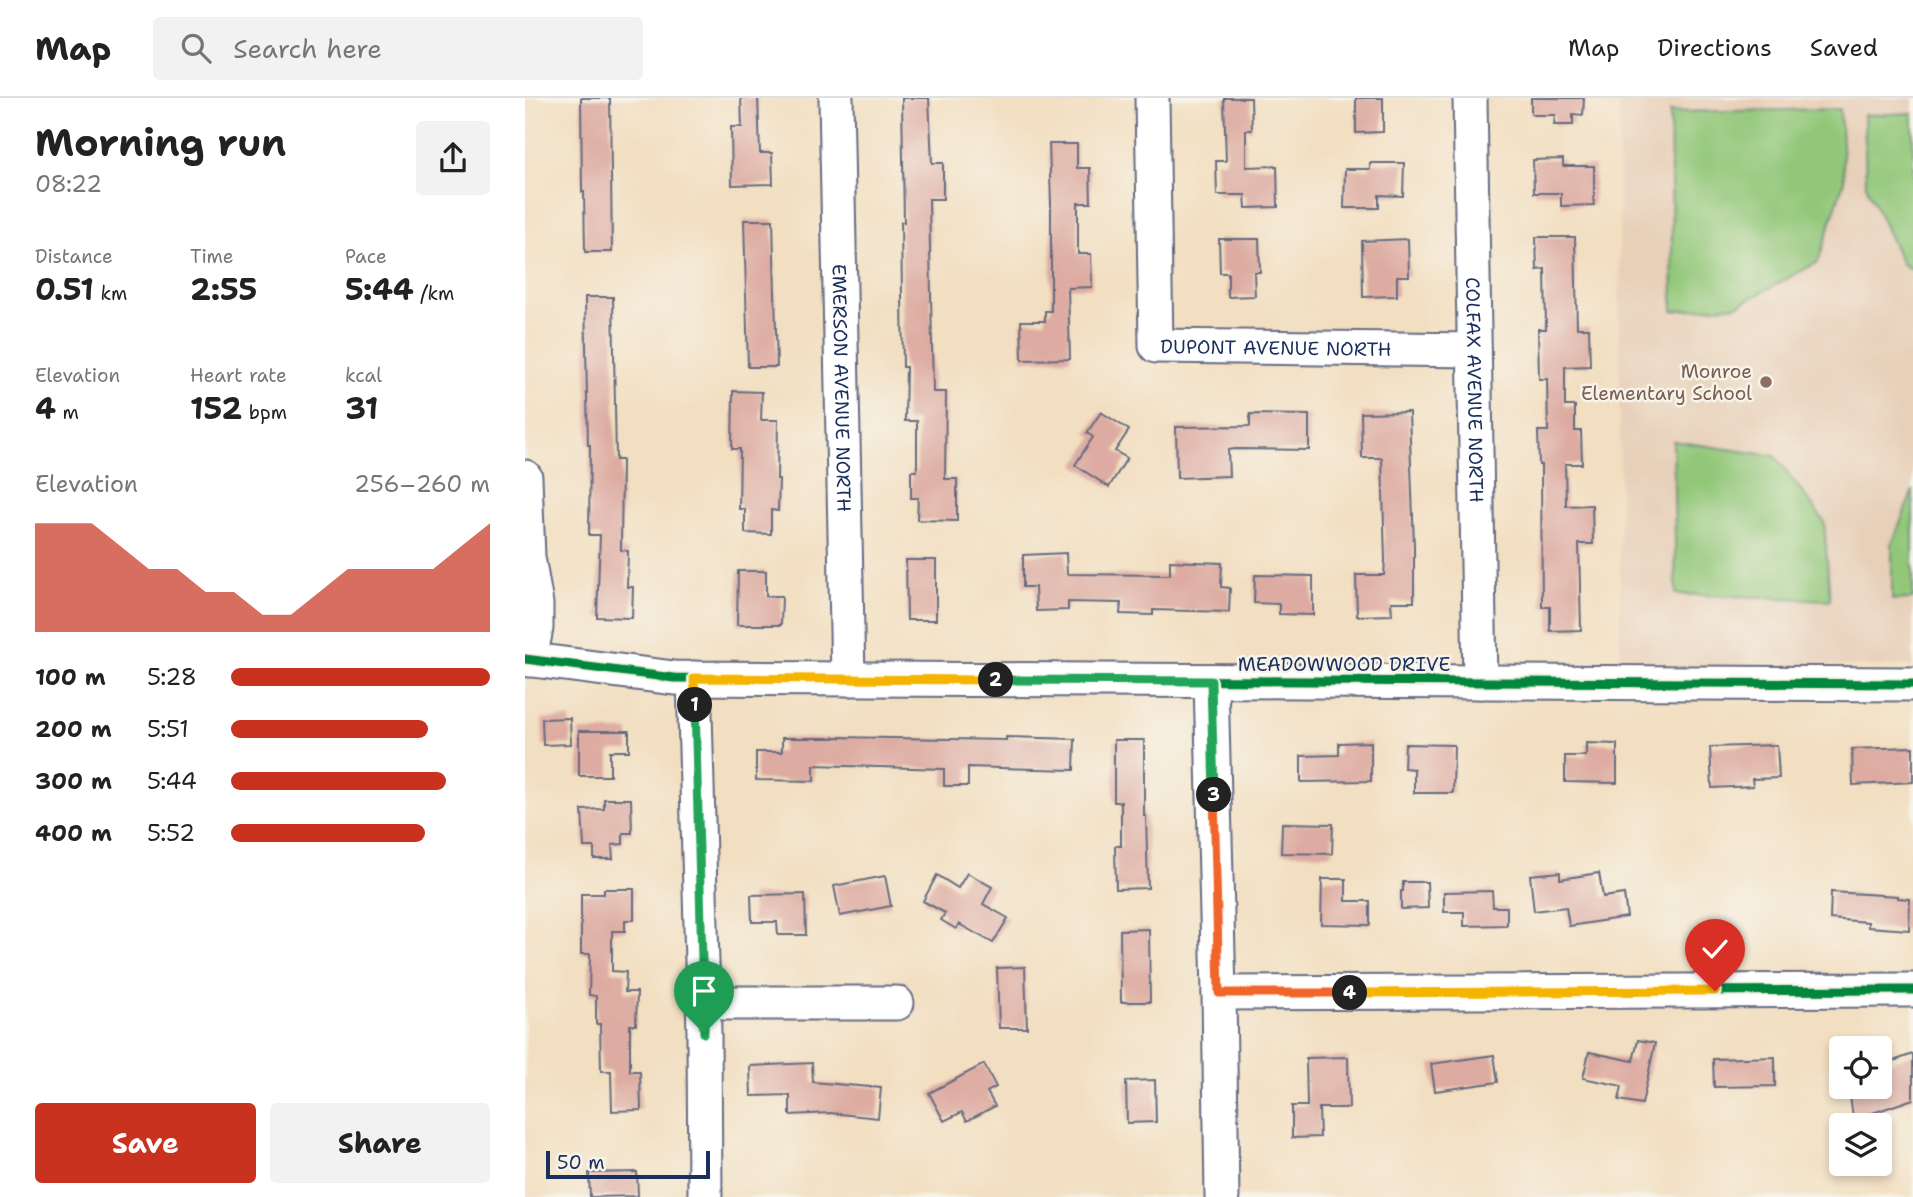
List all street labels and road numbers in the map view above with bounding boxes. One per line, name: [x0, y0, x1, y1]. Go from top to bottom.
street label: EMERSON AVENUE NORTH: [827, 264, 857, 512]
street label: COLFAX AVENUE NORTH: [1461, 277, 1489, 503]
street label: DUPONT AVENUE NORTH: [1160, 334, 1392, 361]
street label: MEADOWWOOD DRIVE: [1238, 652, 1450, 677]

